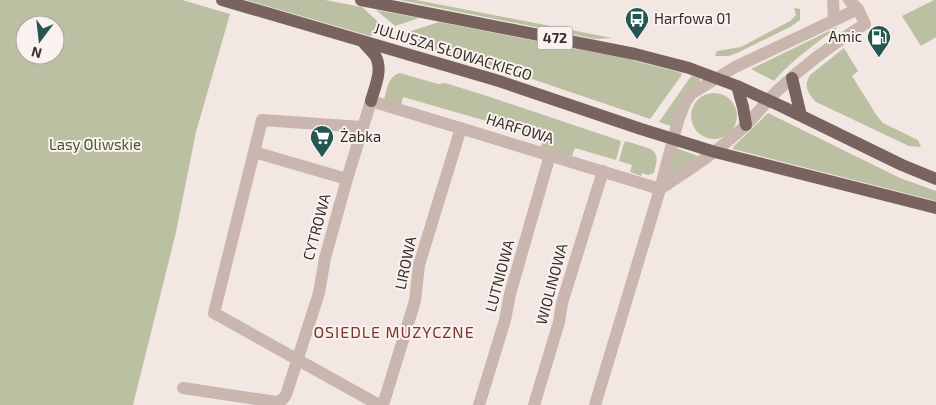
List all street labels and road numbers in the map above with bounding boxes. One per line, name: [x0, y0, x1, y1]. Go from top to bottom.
street label: JULIUSZA SŁOWACKIEGO: [372, 18, 534, 84]
road number: 472: [538, 26, 572, 49]
street label: HARFOWA: [484, 109, 557, 147]
street label: CYTROWA: [299, 191, 334, 262]
street label: LIROWA: [391, 234, 420, 291]
street label: LUTNIOWA: [481, 237, 517, 314]
street label: WIOLINOWA: [532, 240, 571, 326]

